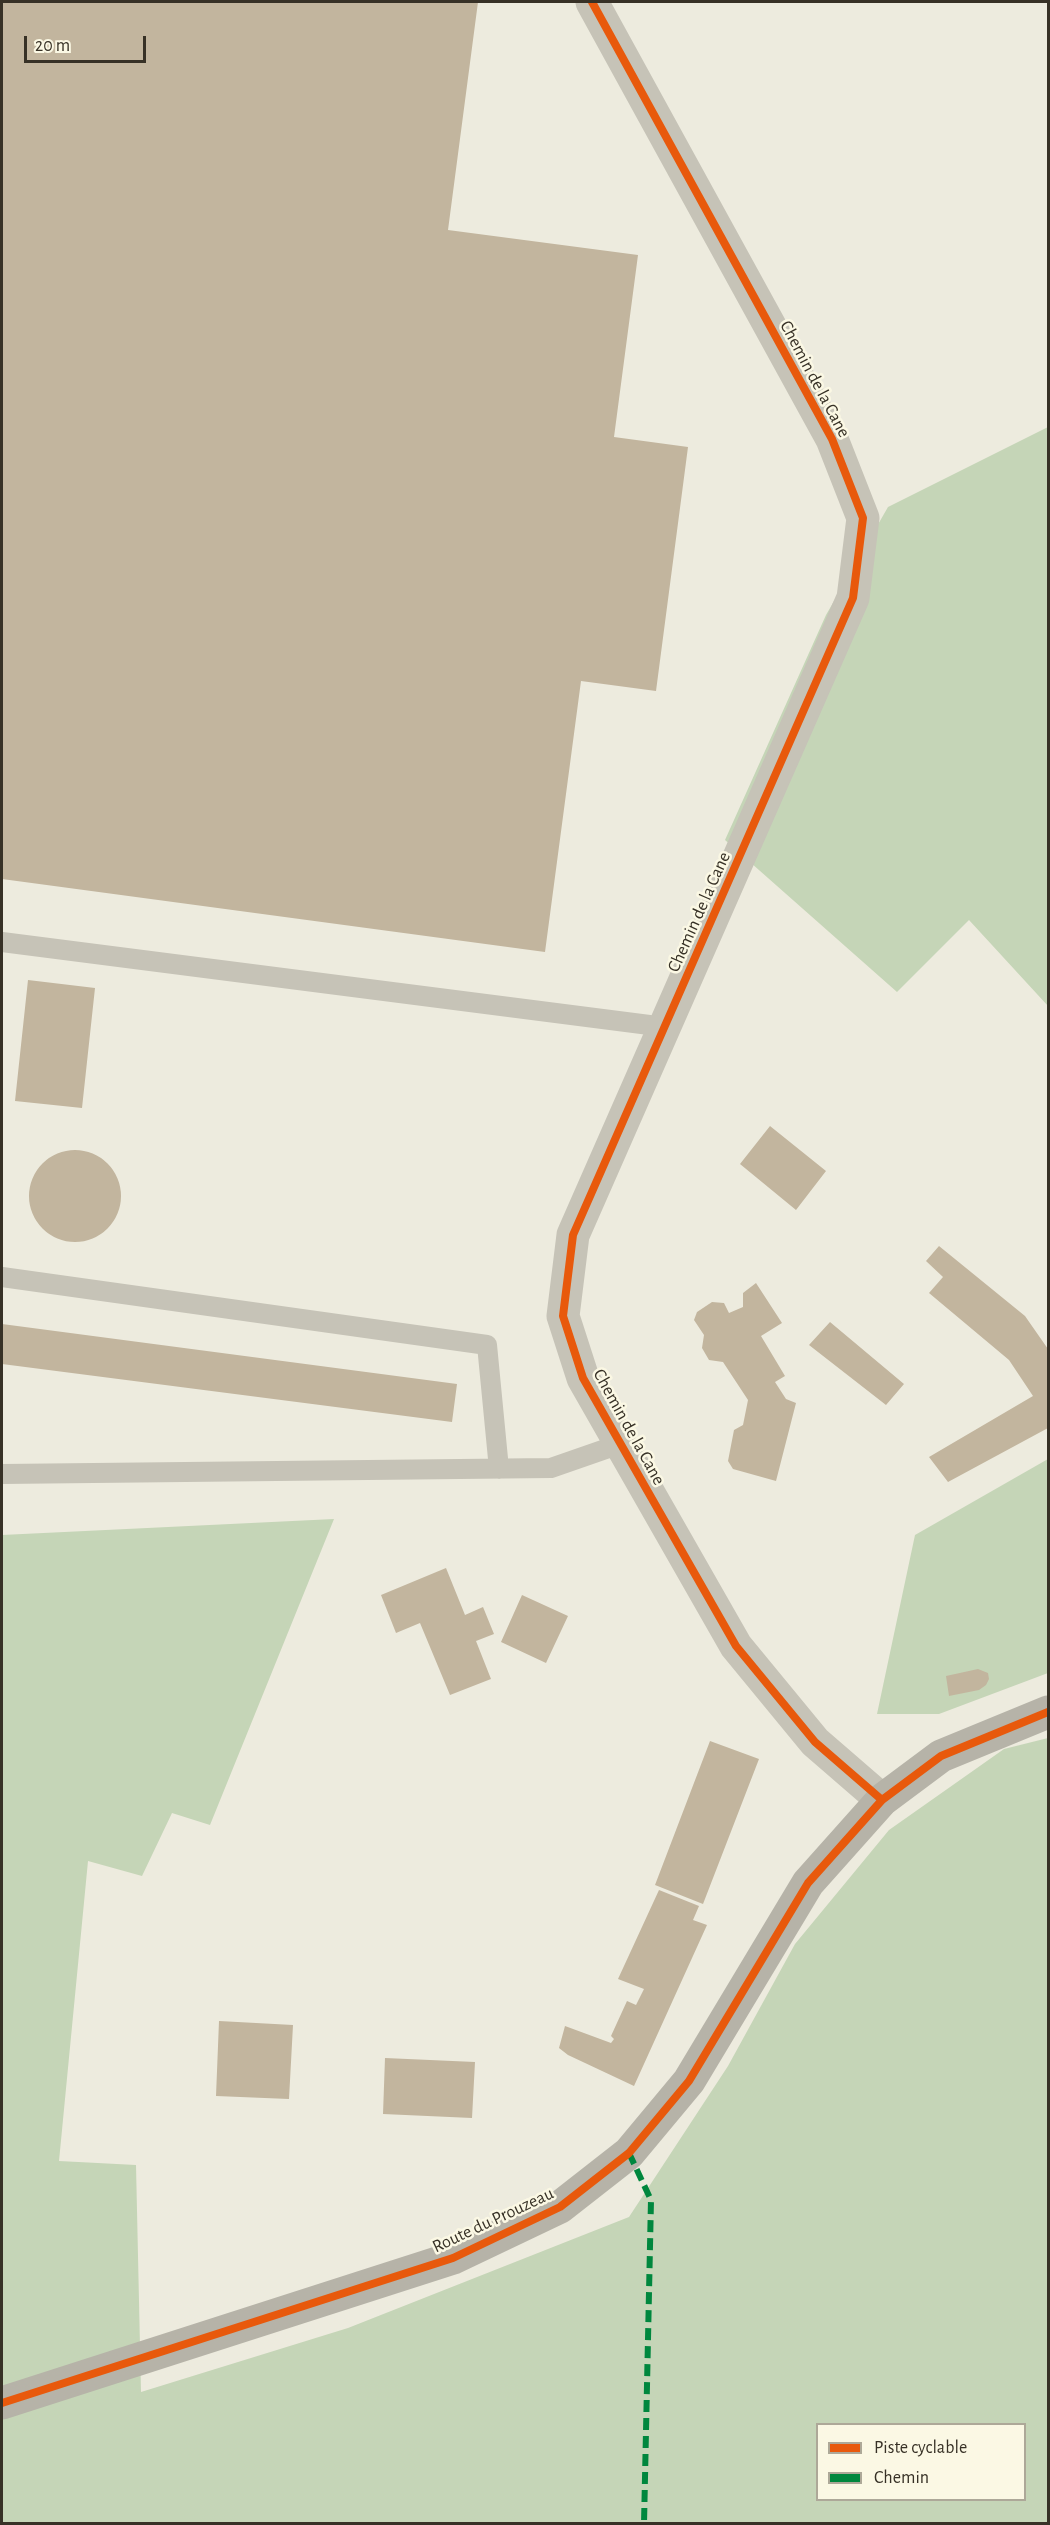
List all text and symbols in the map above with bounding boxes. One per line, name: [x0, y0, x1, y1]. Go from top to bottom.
scale bar: [27, 24, 148, 62]
text: 20 m: [35, 37, 70, 55]
street label: Chemin de la Cane: [775, 317, 855, 441]
street label: Chemin de la Cane: [663, 848, 735, 976]
street label: Chemin de la Cane: [588, 1365, 670, 1489]
street label: Route du Prouzeau: [429, 2182, 557, 2258]
legend: [816, 2423, 1026, 2501]
text: Piste cyclable: [874, 2439, 967, 2457]
text: Chemin: [874, 2469, 929, 2487]

